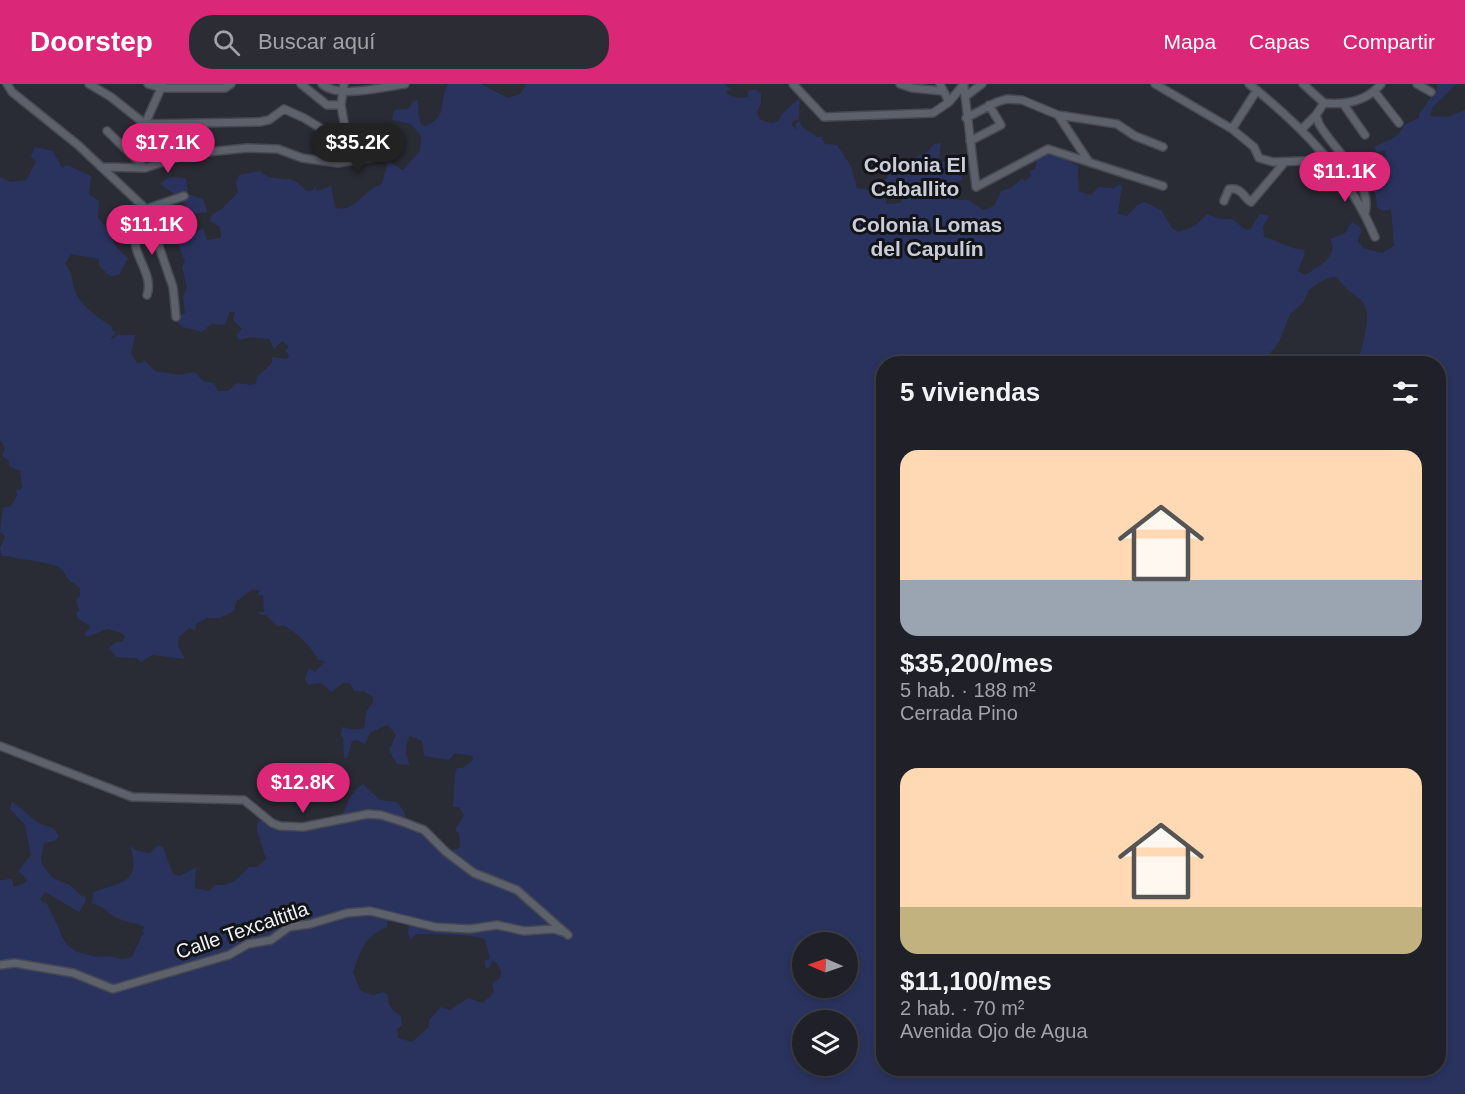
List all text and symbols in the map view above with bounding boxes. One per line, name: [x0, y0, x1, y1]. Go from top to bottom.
search box: [189, 15, 609, 69]
text: Doorstep: [30, 26, 153, 57]
icon: search: [210, 26, 243, 59]
text: Buscar aquí: [258, 29, 375, 54]
text: Mapa: [1164, 30, 1216, 53]
text: Capas: [1249, 30, 1310, 53]
text: Compartir: [1343, 30, 1435, 53]
pin: $17.1K: [119, 123, 217, 174]
pin: $35.2K: [309, 123, 407, 174]
text: $17.1K: [136, 131, 200, 153]
text: $35.2K: [326, 131, 390, 153]
pin: $11.1K: [1296, 152, 1394, 203]
district label: Colonia El Caballito: [864, 153, 966, 200]
text: $11.1K: [1313, 160, 1377, 182]
pin: $11.1K: [103, 205, 201, 256]
text: $11.1K: [120, 213, 184, 235]
district label: Colonia Lomas del Capulín: [852, 213, 1002, 260]
icon: filters: [1389, 376, 1422, 409]
text: 5 viviendas: [900, 377, 1040, 407]
icon: home: [1107, 489, 1215, 597]
text: $35,200/mes: [900, 648, 1053, 678]
text: 5 hab. · 188 m²: [900, 679, 1036, 701]
text: Cerrada Pino: [900, 702, 1018, 724]
pin: $12.8K: [254, 763, 352, 814]
text: $12.8K: [271, 771, 335, 793]
icon: home: [1107, 807, 1215, 915]
street label: Calle Texcaltitla: [173, 897, 312, 963]
north arrow: [792, 932, 858, 998]
map controls: [792, 932, 858, 1076]
text: $11,100/mes: [900, 966, 1052, 996]
text: 2 hab. · 70 m²: [900, 997, 1025, 1019]
button: layers: [792, 1010, 858, 1076]
text: Avenida Ojo de Agua: [900, 1020, 1088, 1042]

